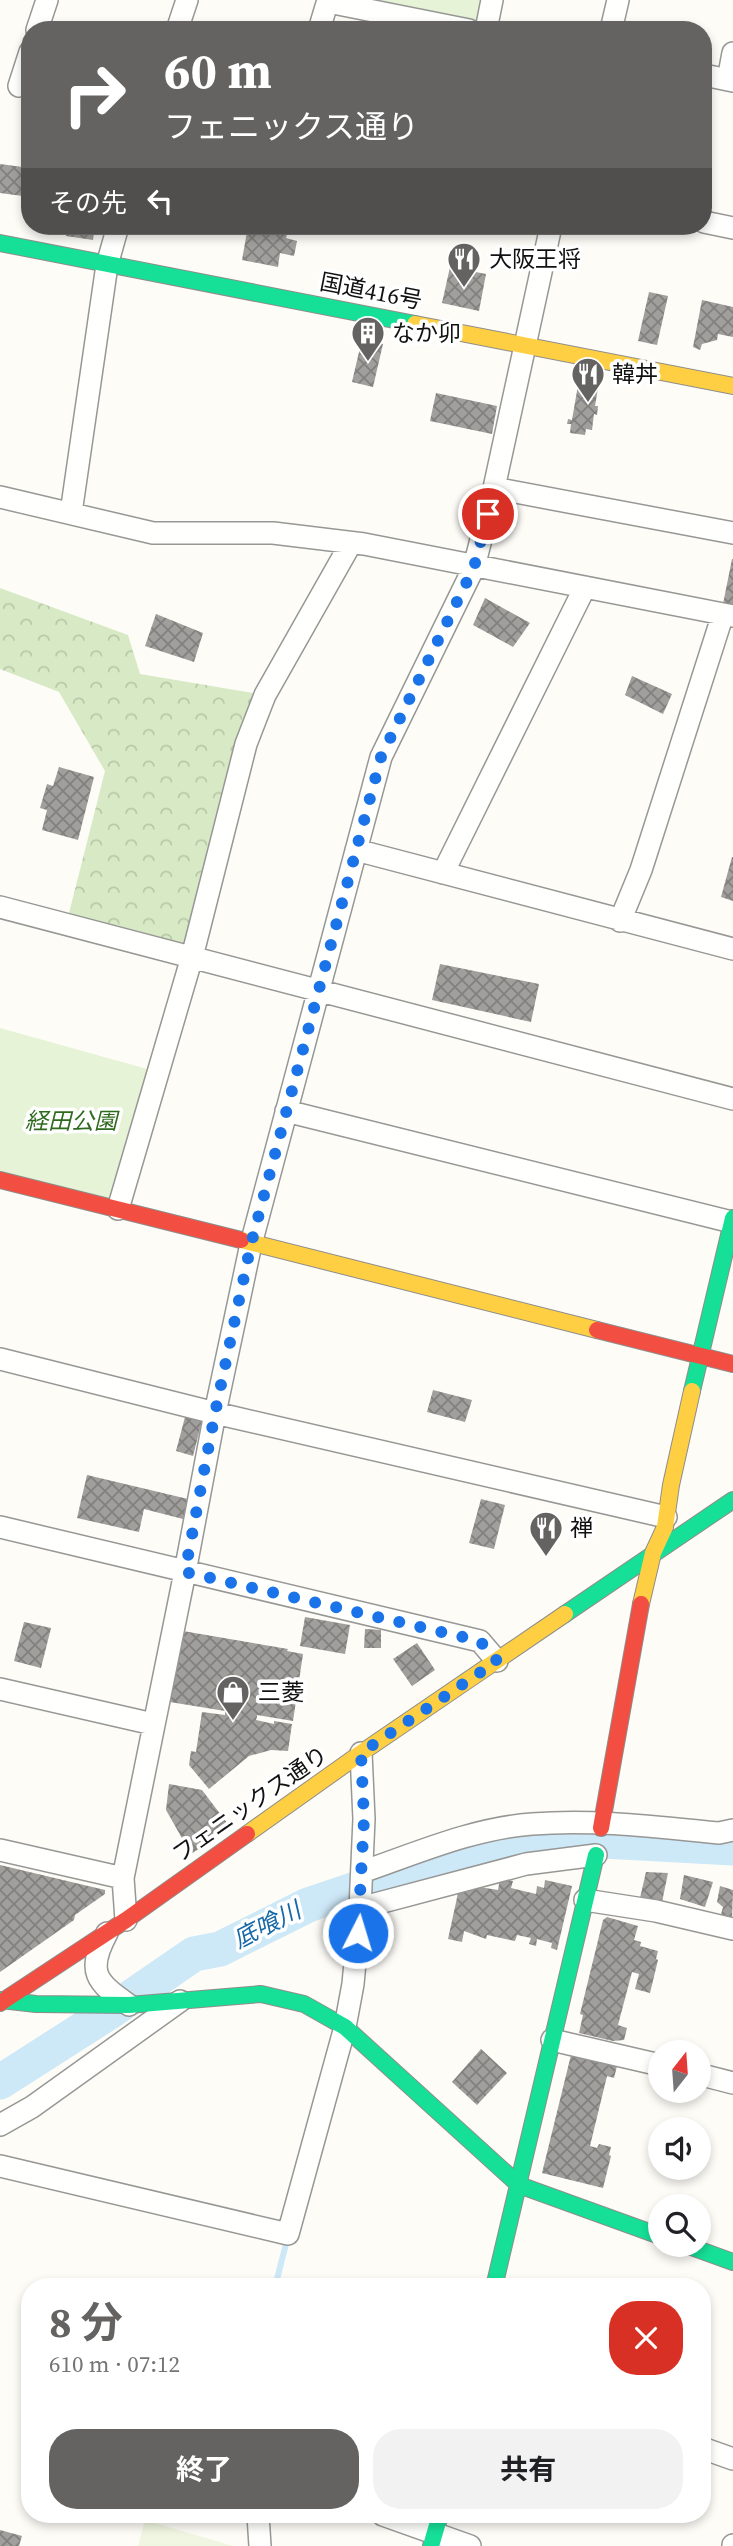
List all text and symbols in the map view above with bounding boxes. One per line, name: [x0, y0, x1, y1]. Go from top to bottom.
text: 60 m: [164, 37, 272, 104]
icon: right: [49, 49, 140, 140]
text: フェニックス通り: [164, 105, 419, 149]
icon: left: [141, 182, 179, 220]
text: その先: [49, 185, 127, 221]
restaurant icon: 大阪王将: [445, 240, 483, 289]
place label: 大阪王将: [489, 243, 581, 275]
street label: 国道416号: [317, 265, 425, 317]
building icon: なか卯: [349, 314, 387, 363]
place label: なか卯: [392, 317, 461, 349]
restaurant icon: 韓丼: [569, 355, 607, 404]
place label: 韓丼: [612, 358, 658, 390]
pin: [458, 484, 518, 544]
icon: arrive: [469, 495, 507, 533]
park label: 経田公園: [25, 1105, 120, 1137]
restaurant icon: 禅: [527, 1509, 565, 1558]
place label: 禅: [570, 1512, 593, 1544]
shop icon: 三菱: [214, 1673, 252, 1722]
place label: 三菱: [258, 1676, 304, 1708]
street label: フェニックス通り: [166, 1738, 334, 1870]
water label: 底喰川: [227, 1892, 309, 1956]
position arrow: [321, 1896, 395, 1970]
north arrow: [648, 2040, 710, 2104]
map controls: [648, 2040, 711, 2257]
button: sound: [648, 2117, 711, 2180]
button: search: [648, 2194, 711, 2257]
text: 8 分: [49, 2293, 123, 2351]
button: close: [609, 2301, 683, 2375]
text: 610 m · 07:12: [49, 2348, 180, 2380]
button: 終了: [49, 2429, 359, 2509]
button: 共有: [373, 2429, 683, 2509]

